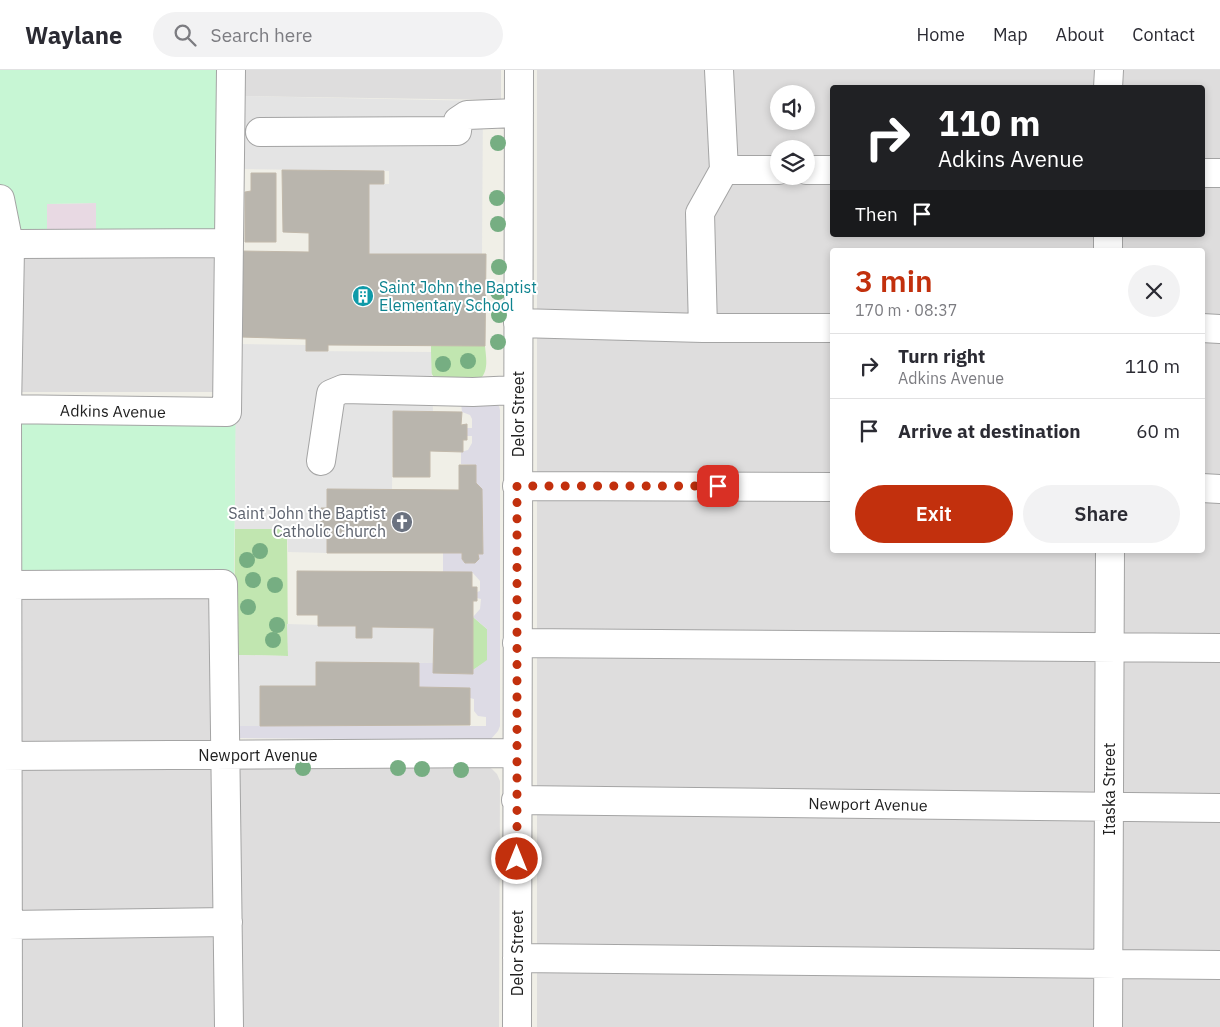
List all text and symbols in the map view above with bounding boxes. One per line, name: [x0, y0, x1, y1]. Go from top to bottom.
search box: [153, 12, 503, 57]
text: Waylane: [25, 19, 123, 51]
icon: search: [171, 21, 199, 49]
text: Search here: [211, 23, 312, 47]
text: Home: [917, 23, 965, 46]
text: Map: [993, 23, 1028, 46]
text: About: [1056, 23, 1104, 46]
text: Contact: [1132, 23, 1195, 46]
map controls: [770, 85, 815, 185]
button: sound: [770, 85, 815, 130]
text: 110 m: [938, 100, 1041, 146]
icon: right: [855, 105, 920, 170]
button: layers: [770, 140, 815, 185]
text: Adkins Avenue: [938, 144, 1084, 173]
icon: arrive: [908, 200, 936, 228]
text: Then: [855, 202, 898, 226]
text: 3 min: [855, 261, 933, 300]
button: close: [1128, 265, 1180, 317]
place label: Saint John the Baptist Elementary School: [379, 277, 537, 315]
building icon: Saint John the Baptist Elementary School: [351, 284, 375, 308]
text: 170 m · 08:37: [855, 300, 957, 320]
text: Turn right: [898, 344, 985, 368]
icon: right: [855, 352, 883, 380]
text: 110 m: [1125, 354, 1180, 378]
text: Adkins Avenue: [898, 368, 1004, 388]
street label: Delor Street: [508, 371, 528, 457]
street label: Adkins Avenue: [60, 400, 166, 422]
icon: arrive: [855, 417, 883, 445]
text: Arrive at destination: [898, 419, 1081, 443]
text: 60 m: [1136, 419, 1180, 443]
pin: [697, 465, 739, 507]
icon: arrive: [704, 472, 732, 500]
button: Exit: [855, 485, 1013, 543]
button: Share: [1023, 485, 1180, 543]
place label: Saint John the Baptist Catholic Church: [228, 503, 386, 541]
church icon: Saint John the Baptist Catholic Church: [390, 510, 414, 534]
street label: Itaska Street: [1099, 743, 1119, 835]
street label: Newport Avenue: [198, 745, 318, 765]
street label: Newport Avenue: [808, 793, 928, 815]
position arrow: [490, 832, 542, 884]
street label: Delor Street: [507, 910, 527, 996]

